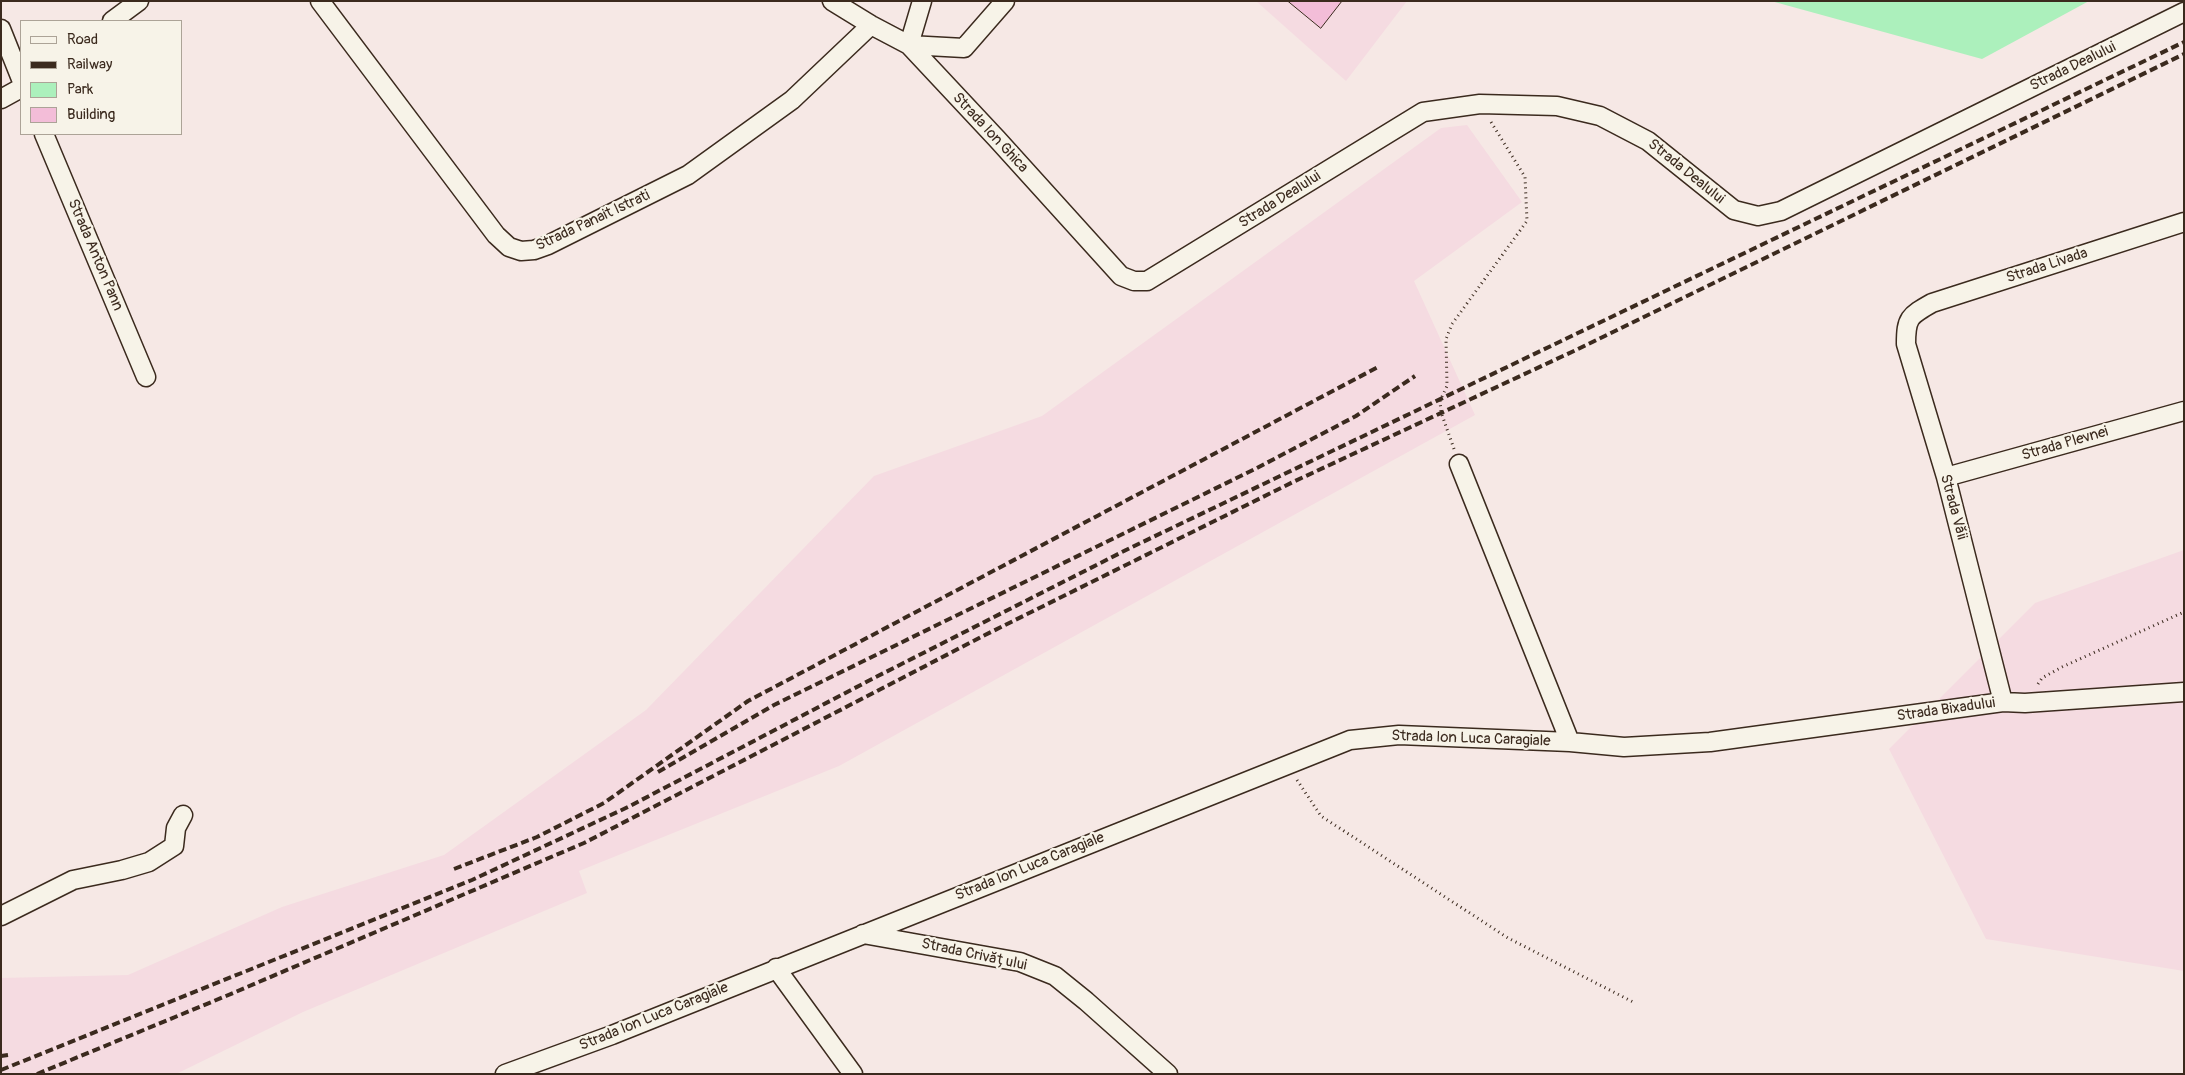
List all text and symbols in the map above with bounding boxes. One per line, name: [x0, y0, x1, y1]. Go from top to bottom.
legend: [20, 20, 182, 135]
text: Road: [67, 30, 98, 49]
street label: Strada Dealului: [2027, 38, 2119, 96]
text: Railway: [67, 55, 112, 74]
text: Park: [67, 80, 93, 99]
street label: Strada Ion Ghica: [948, 89, 1032, 177]
text: Building: [67, 105, 115, 124]
street label: Strada Dealului: [1644, 136, 1728, 208]
street label: Strada Dealului: [1236, 168, 1324, 232]
street label: Strada Panait Istrati: [533, 187, 653, 255]
street label: Strada Anton Pann: [63, 196, 127, 314]
street label: Strada Livada: [2004, 244, 2090, 288]
street label: Strada Plevnei: [2020, 423, 2110, 465]
street label: Strada Văii: [1936, 472, 1970, 542]
street label: Strada Bixadului: [1896, 694, 1996, 726]
street label: Strada Ion Luca Caragiale: [1391, 727, 1551, 751]
street label: Strada Ion Luca Caragiale: [953, 829, 1107, 905]
street label: Strada Crivățului: [920, 935, 1028, 975]
street label: Strada Ion Luca Caragiale: [577, 979, 731, 1055]

